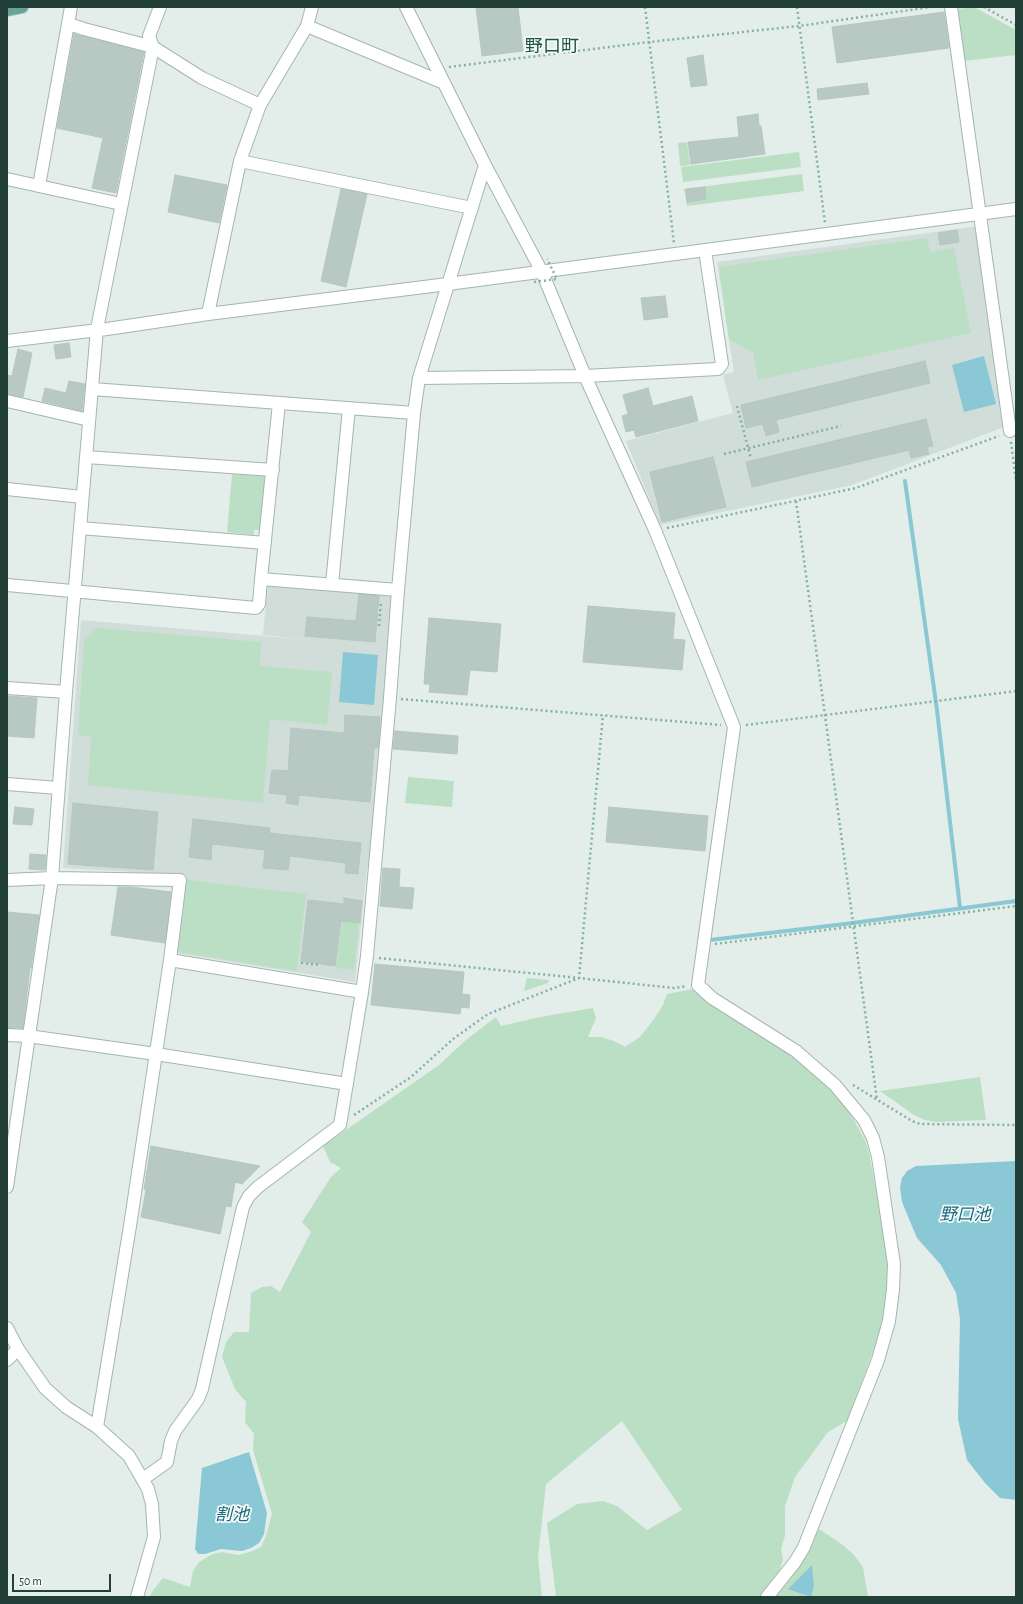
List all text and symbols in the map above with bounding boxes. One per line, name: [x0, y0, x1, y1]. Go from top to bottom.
district label: 野口町: [525, 36, 579, 58]
water label: 野口池: [940, 1205, 990, 1225]
water label: 割池: [215, 1505, 249, 1525]
scale bar: [14, 1566, 113, 1592]
text: 50 m: [19, 1575, 42, 1587]

